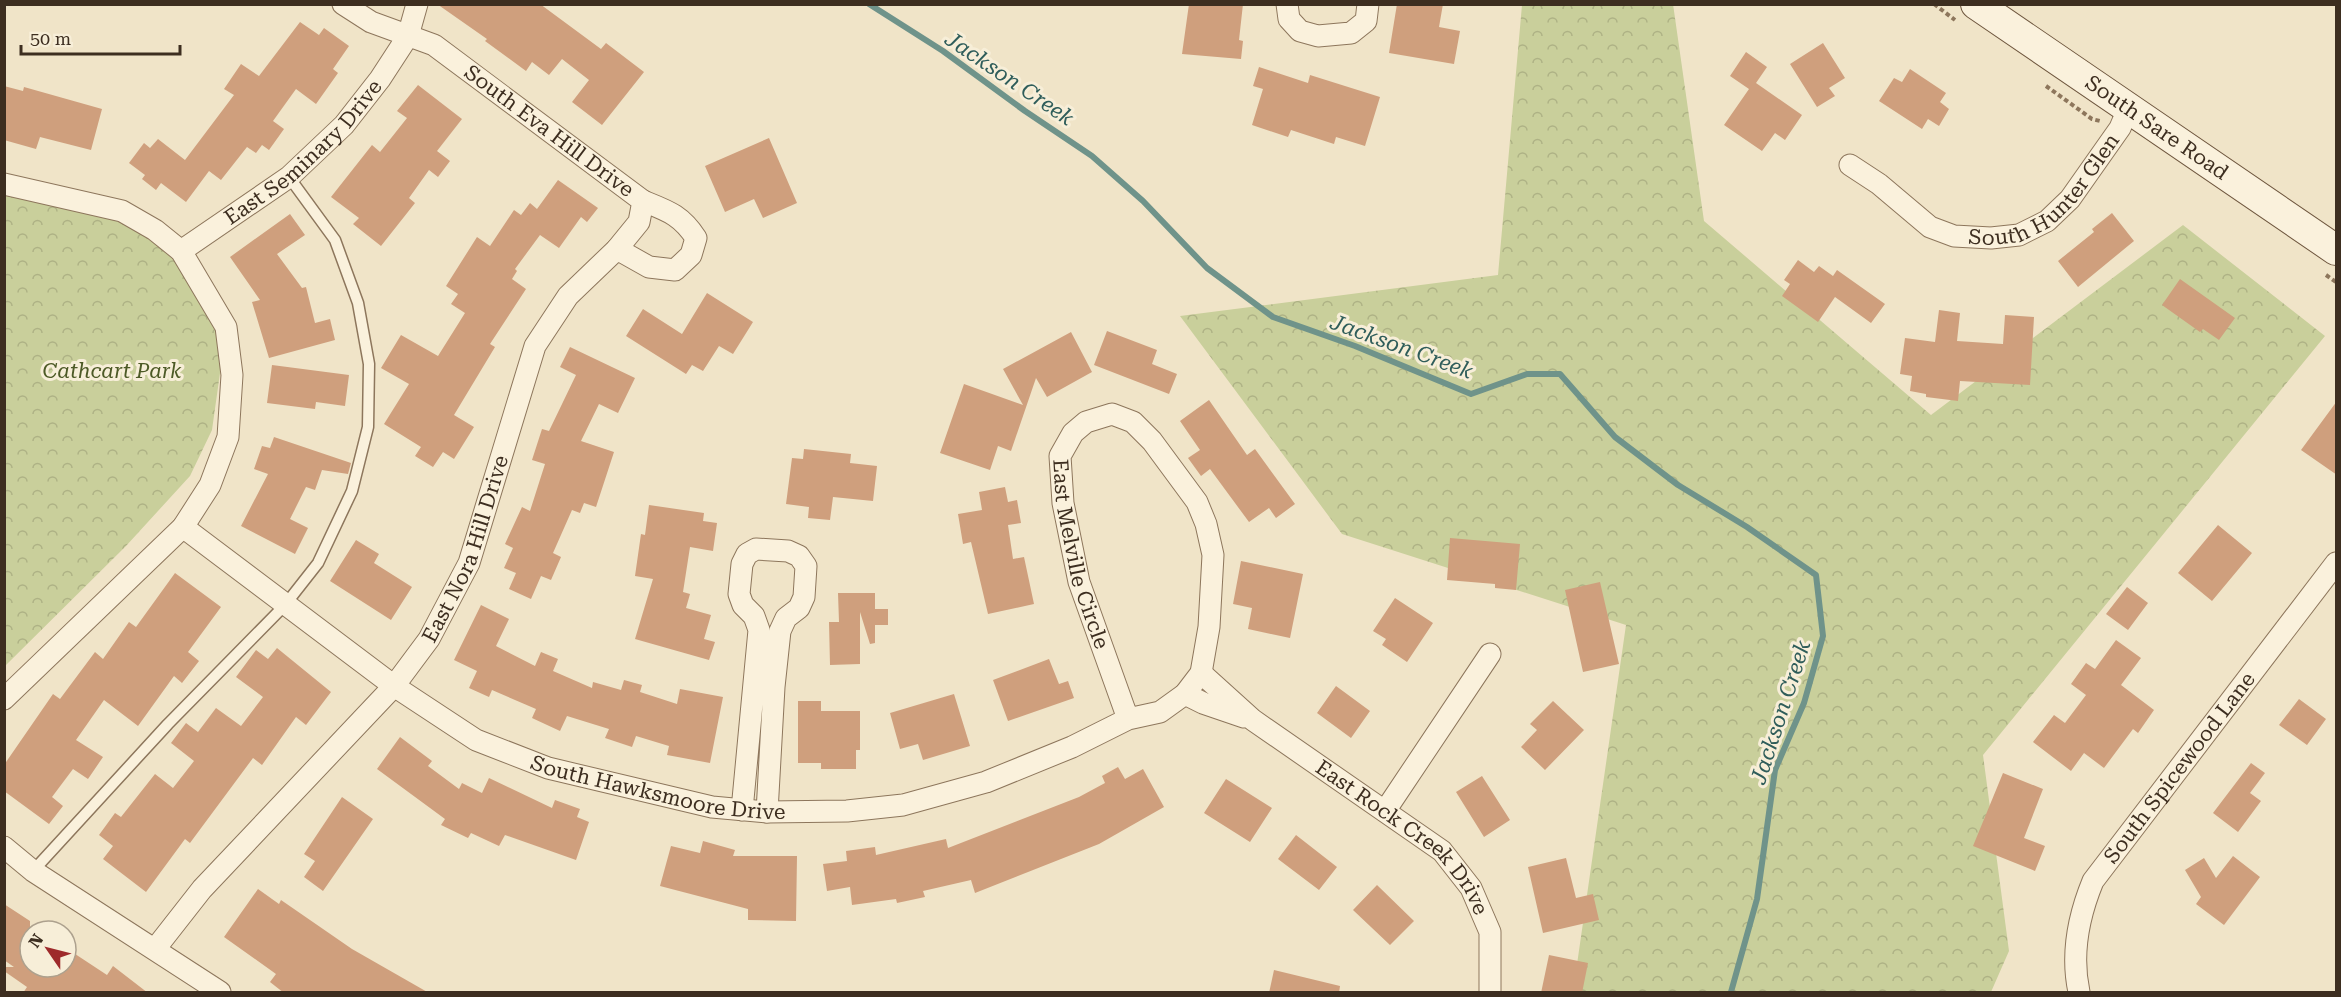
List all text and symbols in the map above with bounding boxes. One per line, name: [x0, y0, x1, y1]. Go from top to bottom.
scale bar: [21, 18, 180, 56]
water label: Jackson Creek: [940, 26, 1079, 131]
text: 50 m: [30, 28, 71, 49]
street label: South Eva Hill Drive: [460, 60, 639, 202]
street label: South Sare Road: [2081, 70, 2233, 185]
street label: East Seminary Drive: [220, 75, 387, 230]
street label: South Hunter Glen: [1968, 129, 2125, 250]
water label: Jackson Creek: [1326, 309, 1476, 384]
park label: Cathcart Park: [42, 359, 182, 383]
street label: East Nora Hill Drive: [417, 452, 513, 647]
street label: East Melville Circle: [1048, 458, 1114, 652]
water label: Jackson Creek: [1745, 637, 1815, 788]
street label: South Spicewood Lane: [2099, 668, 2260, 868]
street label: South Hawksmoore Drive: [527, 750, 786, 824]
street label: East Rock Creek Drive: [1311, 755, 1493, 918]
north arrow: [18, 919, 78, 979]
text: N: [25, 930, 47, 951]

